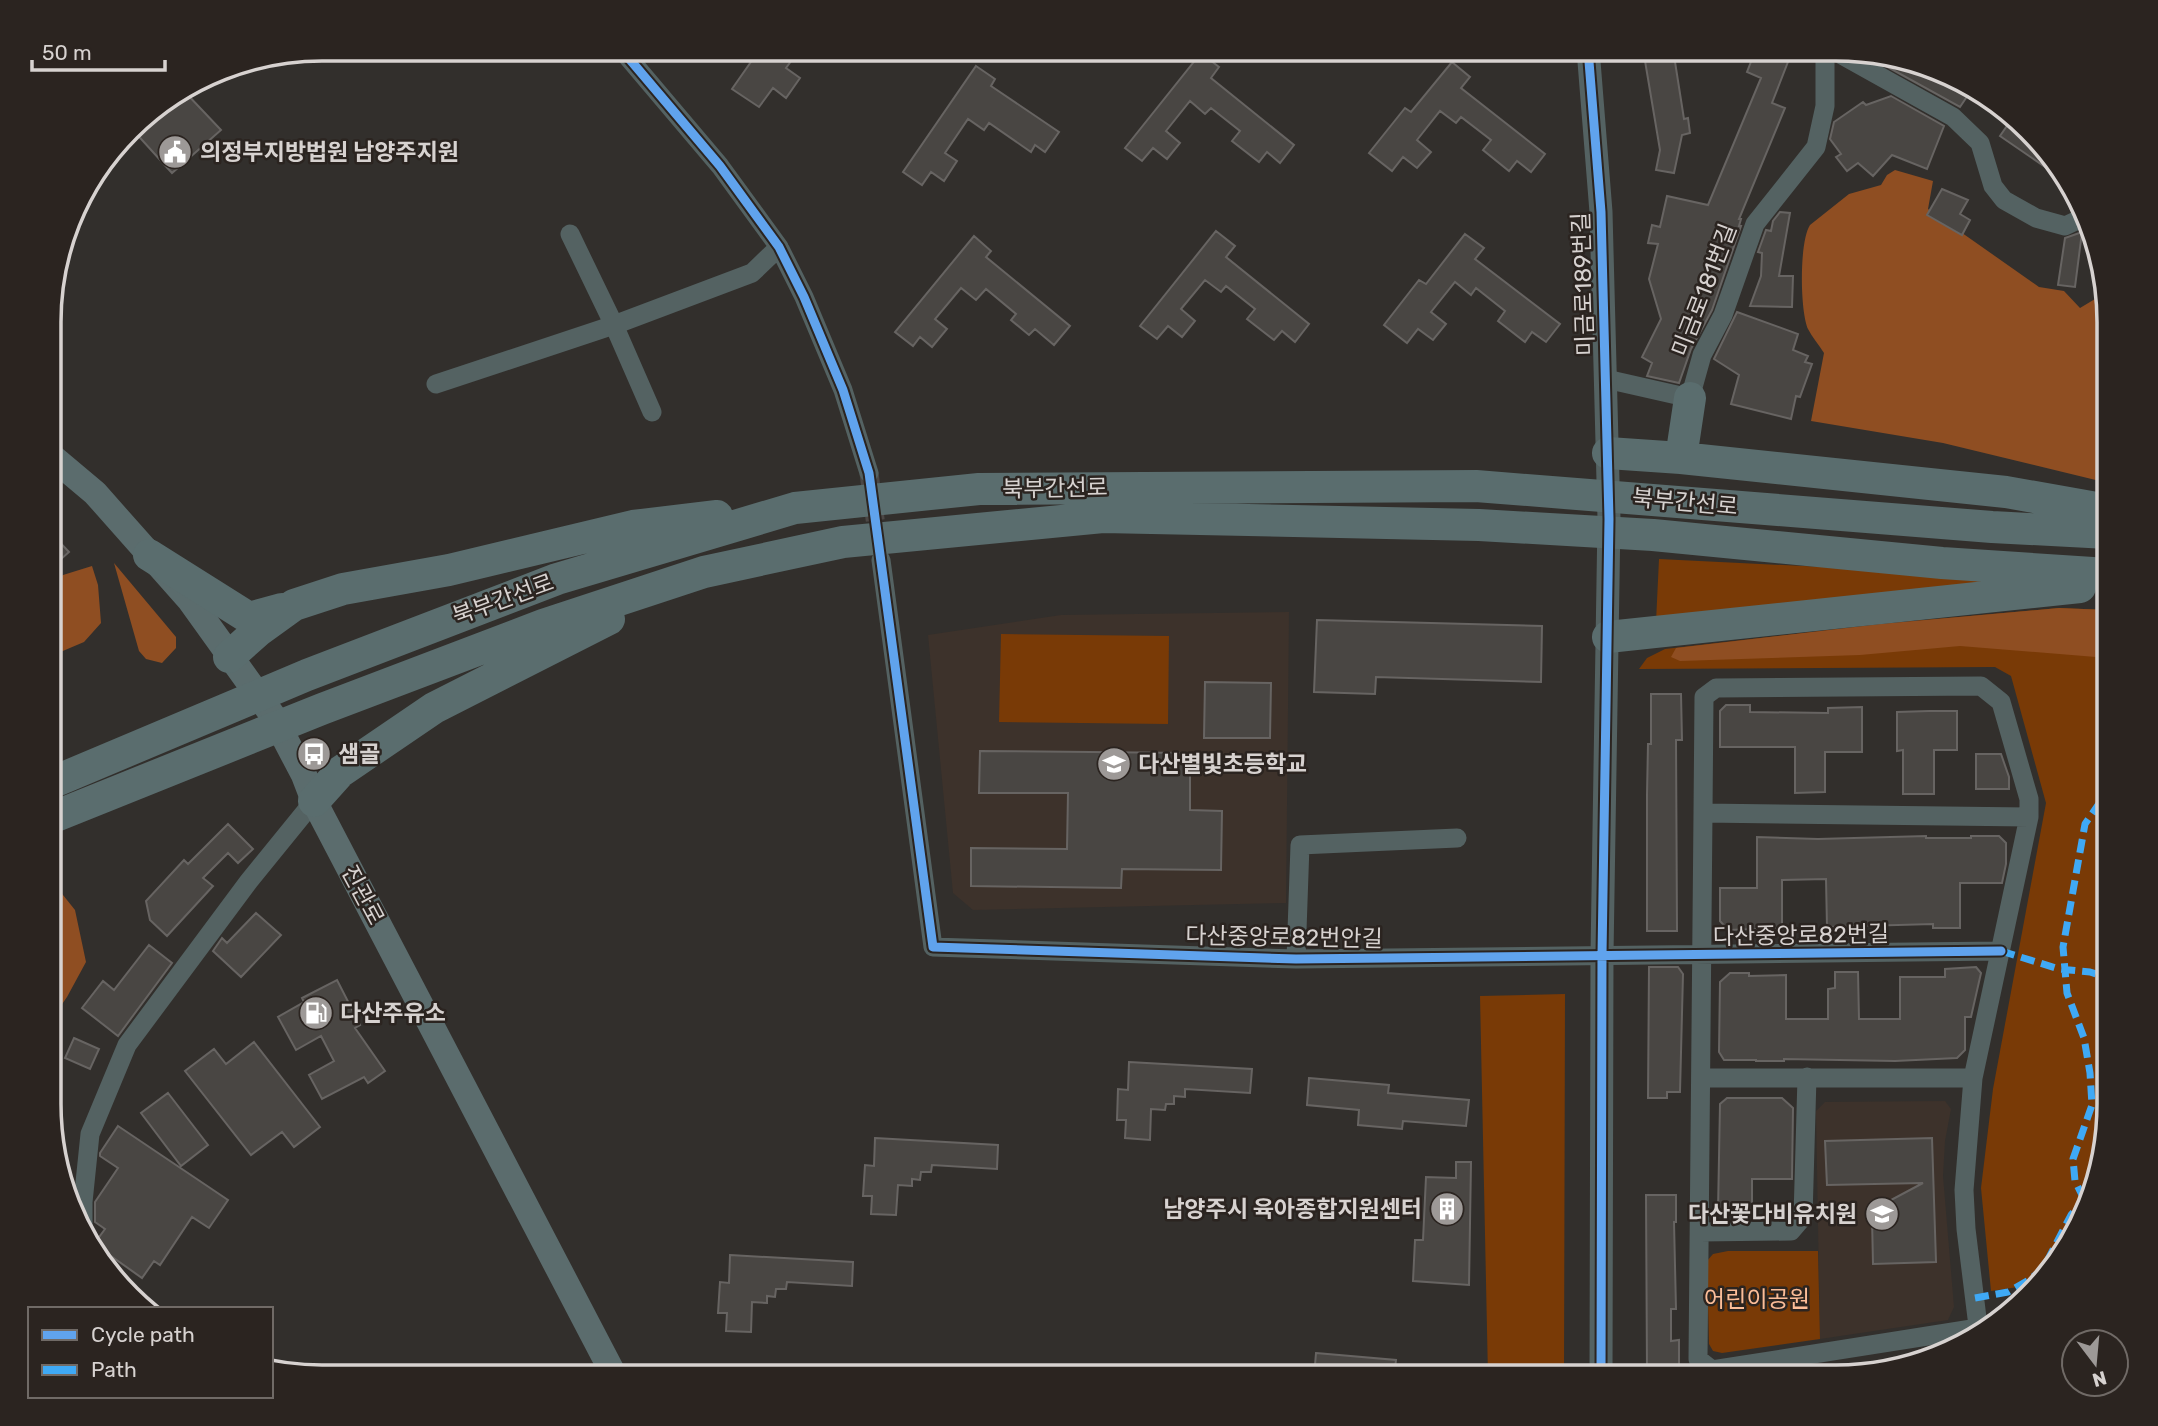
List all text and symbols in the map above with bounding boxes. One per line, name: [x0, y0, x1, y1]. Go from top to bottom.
scale bar: [32, 28, 164, 72]
text: 50 m: [42, 40, 92, 65]
public building icon: 의정부지방법원 남양주지원: [156, 133, 194, 171]
place label: 의정부지방법원 남양주지원: [200, 138, 459, 166]
street label: 미금로189번길: [1566, 212, 1600, 356]
street label: 미금로181번길: [1666, 220, 1742, 360]
street label: 북부간선로: [1002, 473, 1108, 503]
street label: 북부간선로: [1631, 483, 1739, 521]
street label: 북부간선로: [448, 568, 558, 630]
bus stop icon: 샘골: [295, 735, 333, 773]
place label: 샘골: [338, 740, 380, 768]
school or university icon: 다산별빛초등학교: [1095, 745, 1133, 783]
place label: 다산별빛초등학교: [1138, 750, 1307, 778]
street label: 진관로: [336, 860, 390, 930]
street label: 다산중앙로82번길: [1713, 919, 1889, 951]
street label: 다산중앙로82번안길: [1185, 921, 1383, 953]
fuel station icon: 다산주유소: [297, 994, 335, 1032]
place label: 다산주유소: [340, 999, 446, 1027]
building icon: 남양주시 육아종합지원센터: [1428, 1190, 1466, 1228]
place label: 남양주시 육아종합지원센터: [1163, 1195, 1422, 1223]
school or university icon: 다산꽃다비유치원: [1863, 1195, 1901, 1233]
place label: 다산꽃다비유치원: [1688, 1200, 1857, 1228]
park label: 어린이공원: [1704, 1285, 1810, 1313]
legend: [28, 1307, 273, 1398]
text: Cycle path: [91, 1322, 195, 1347]
north arrow: [2060, 1328, 2130, 1398]
text: Path: [91, 1357, 137, 1382]
text: N: [2090, 1366, 2109, 1392]

